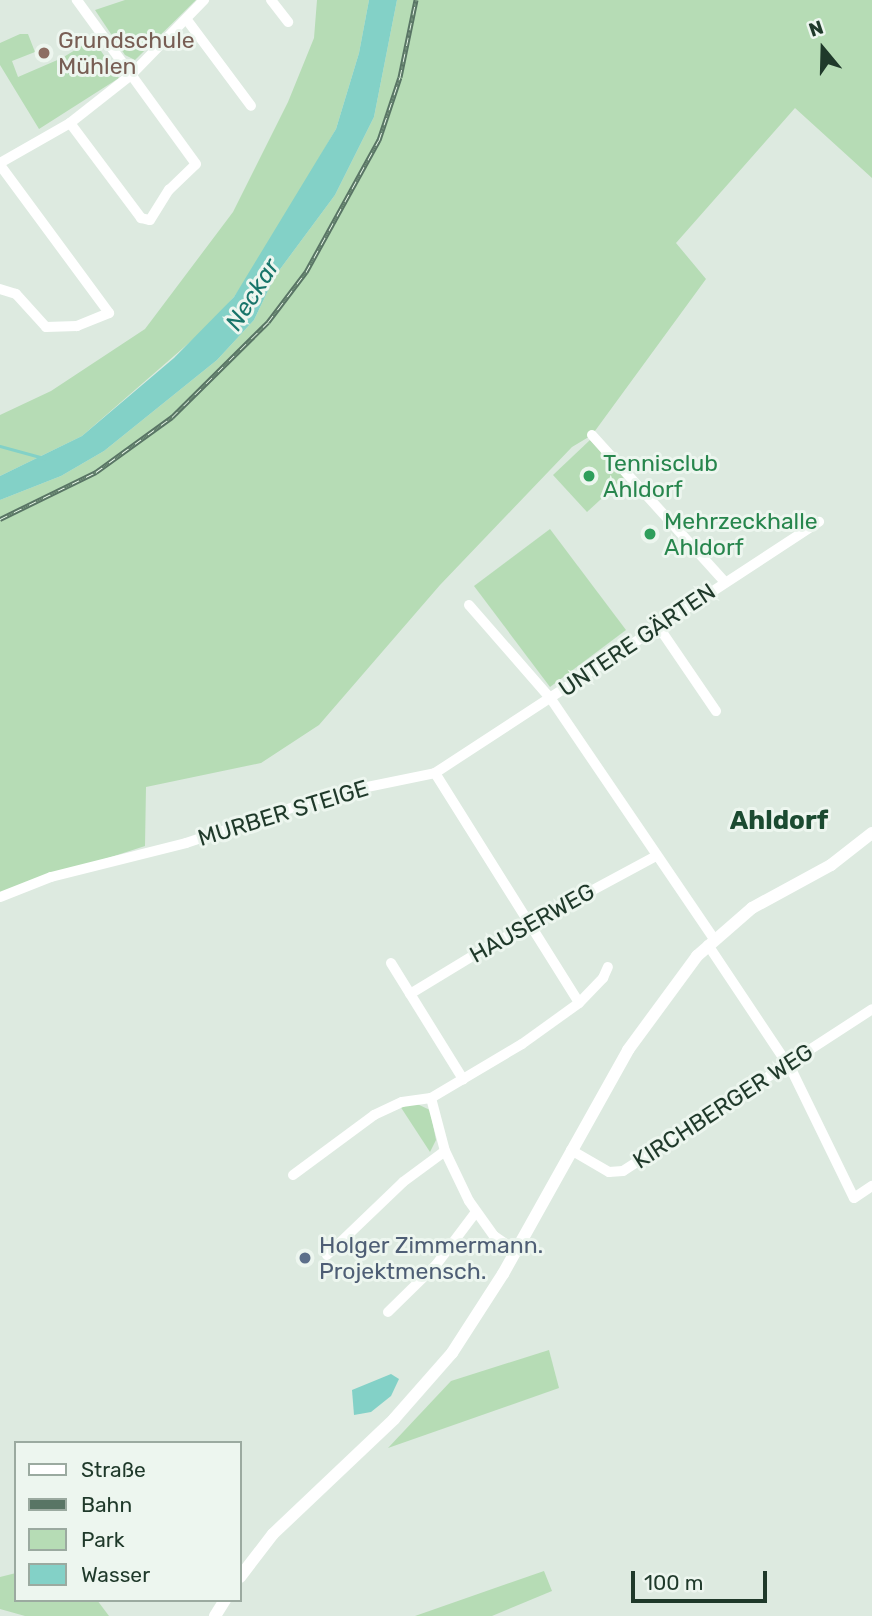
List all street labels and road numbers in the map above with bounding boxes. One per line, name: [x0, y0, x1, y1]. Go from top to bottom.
street label: UNTERE GÄRTEN: [553, 577, 721, 703]
street label: MURBER STEIGE: [194, 774, 372, 852]
street label: HAUSERWEG: [465, 877, 599, 969]
street label: KIRCHBERGER WEG: [628, 1037, 818, 1175]

